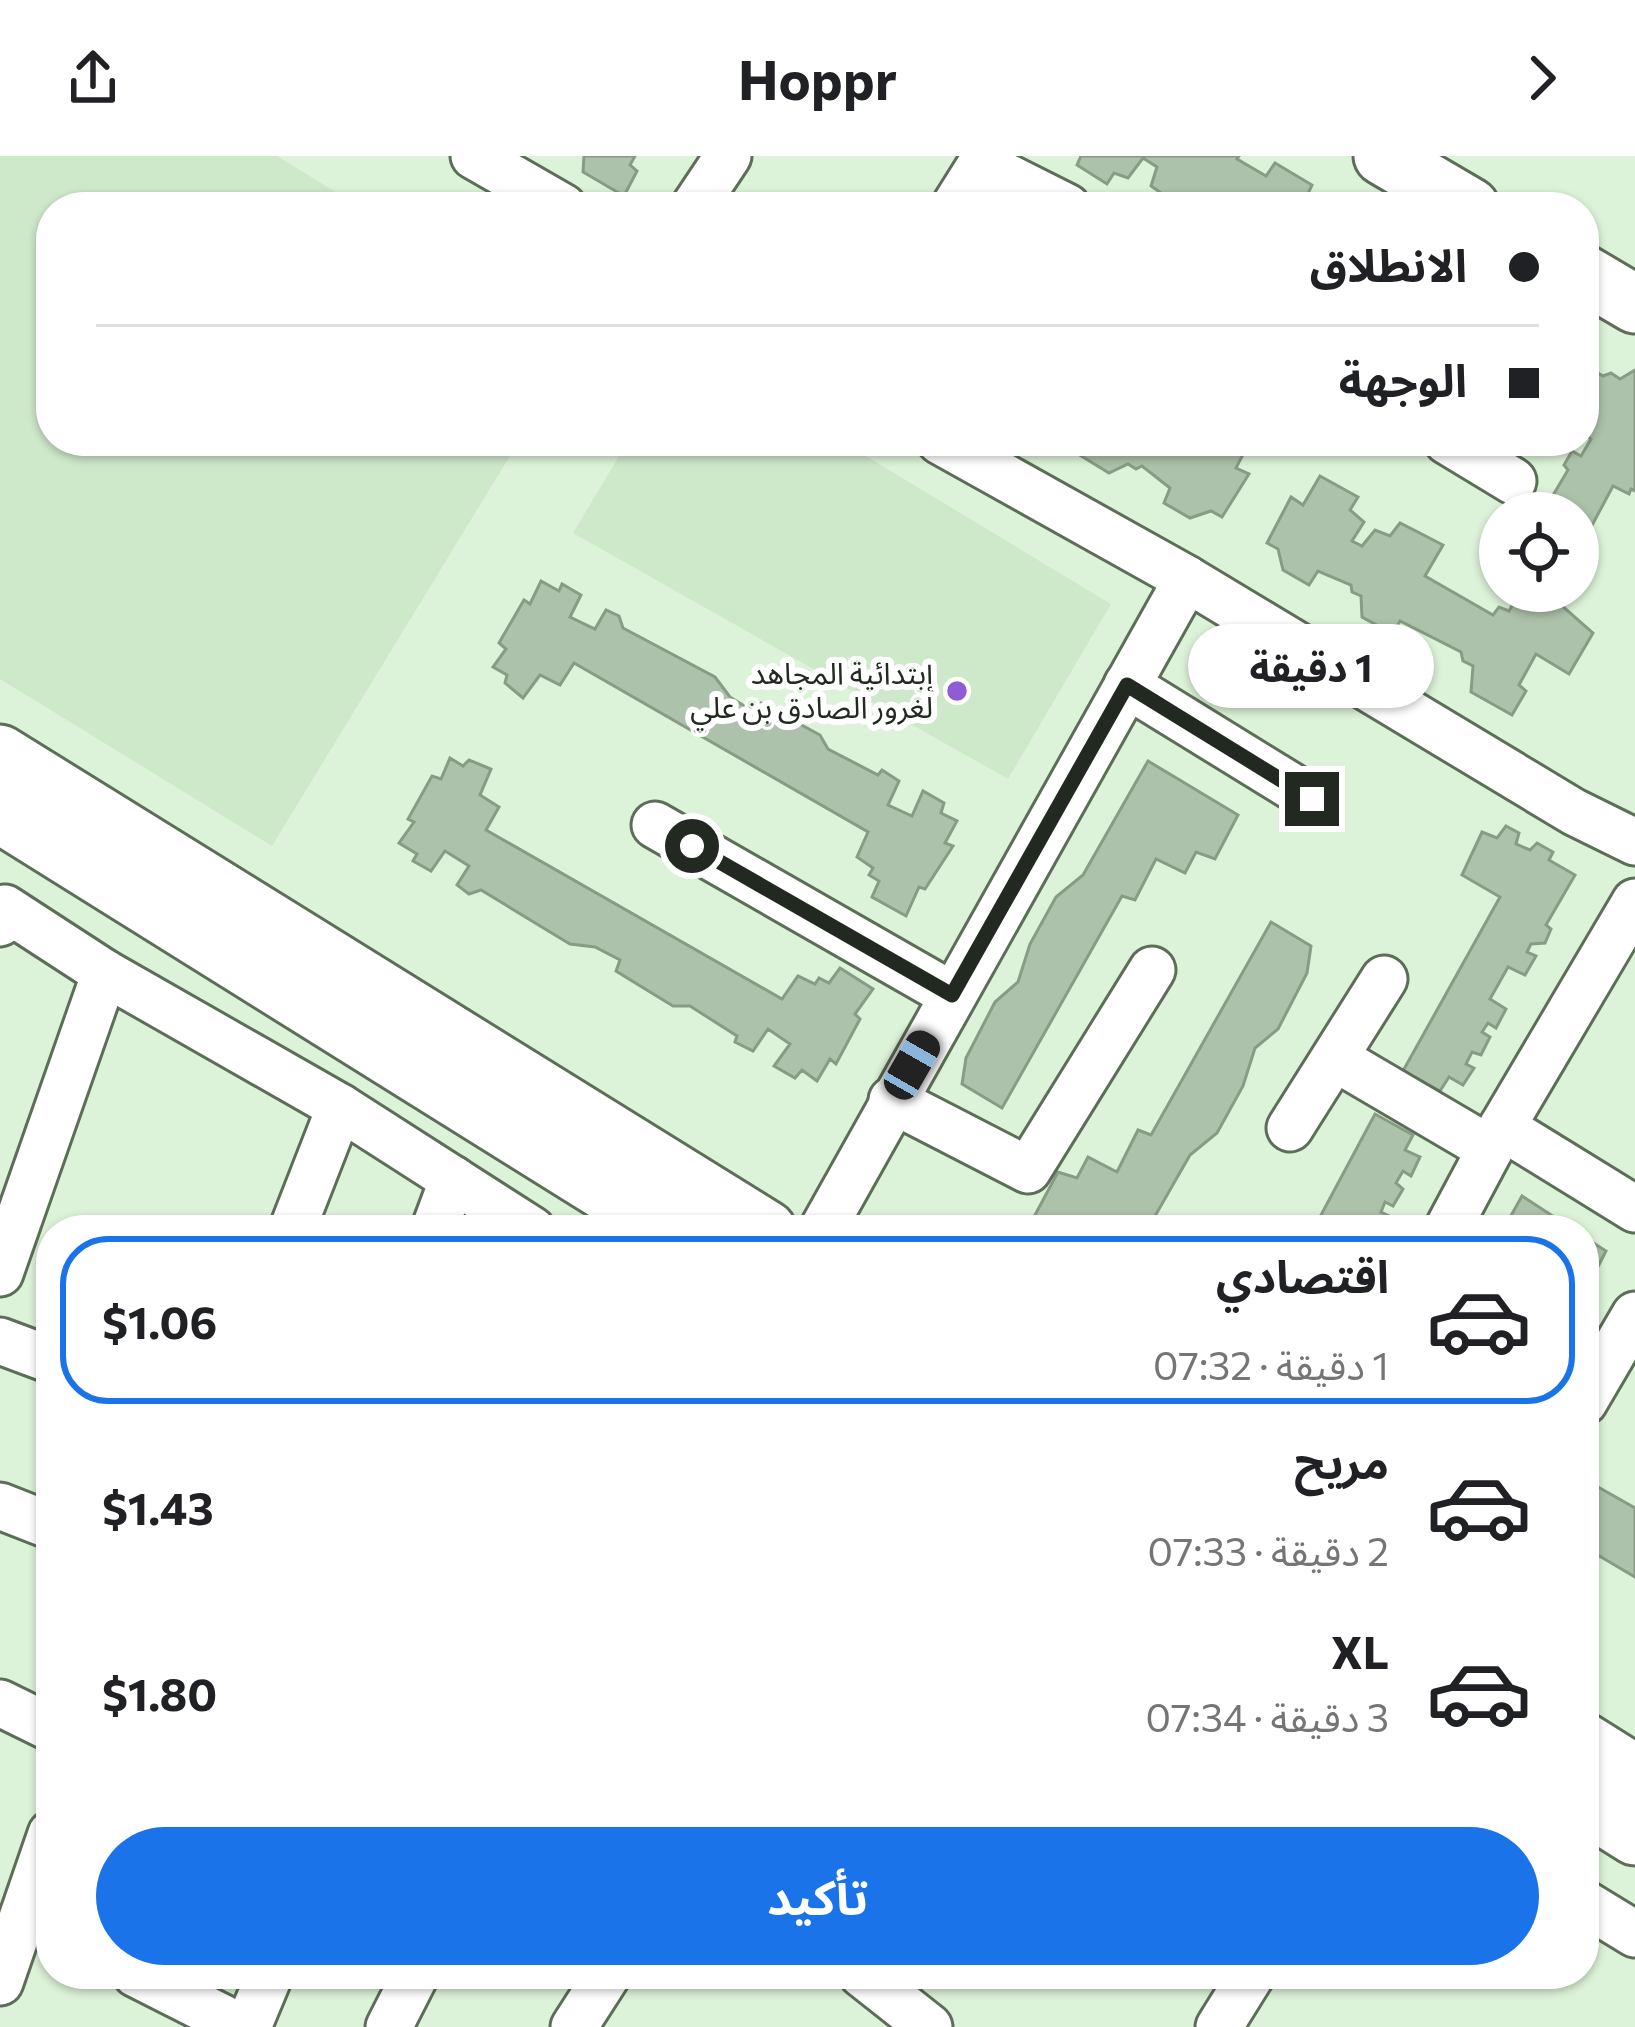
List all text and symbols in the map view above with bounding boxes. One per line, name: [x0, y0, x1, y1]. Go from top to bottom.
icon: share: [60, 45, 126, 111]
text: Hoppr: [738, 45, 897, 111]
icon: forward: [1509, 45, 1575, 111]
text: الانطلاق: [1310, 236, 1467, 291]
text: الوجهة: [1339, 351, 1467, 406]
map controls: [1479, 492, 1599, 612]
button: locate: [1479, 492, 1599, 612]
callout: 1 دقيقة: [1189, 625, 1435, 709]
text: 1 دقيقة: [1249, 642, 1373, 690]
place label: إبتدائية المجاهد لغرور الصادق بن علي: [690, 653, 934, 731]
marker: إبتدائية المجاهد لغرور الصادق بن علي: [944, 678, 970, 704]
route end: [1285, 772, 1339, 826]
route start: [665, 819, 719, 873]
car: [878, 1025, 946, 1105]
text: اقتصادي: [1216, 1247, 1389, 1302]
icon: car: [1425, 1266, 1533, 1374]
text: $1.06: [102, 1293, 217, 1348]
text: 1 دقيقة · 07:32: [1153, 1340, 1389, 1388]
text: مريح: [1294, 1433, 1389, 1488]
icon: car: [1425, 1452, 1533, 1560]
text: $1.43: [102, 1479, 214, 1534]
text: 2 دقيقة · 07:33: [1147, 1526, 1389, 1574]
text: XL: [1331, 1623, 1389, 1678]
icon: car: [1425, 1638, 1533, 1746]
text: $1.80: [102, 1665, 217, 1720]
text: 3 دقيقة · 07:34: [1146, 1692, 1389, 1740]
button: تأكيد: [96, 1827, 1539, 1965]

